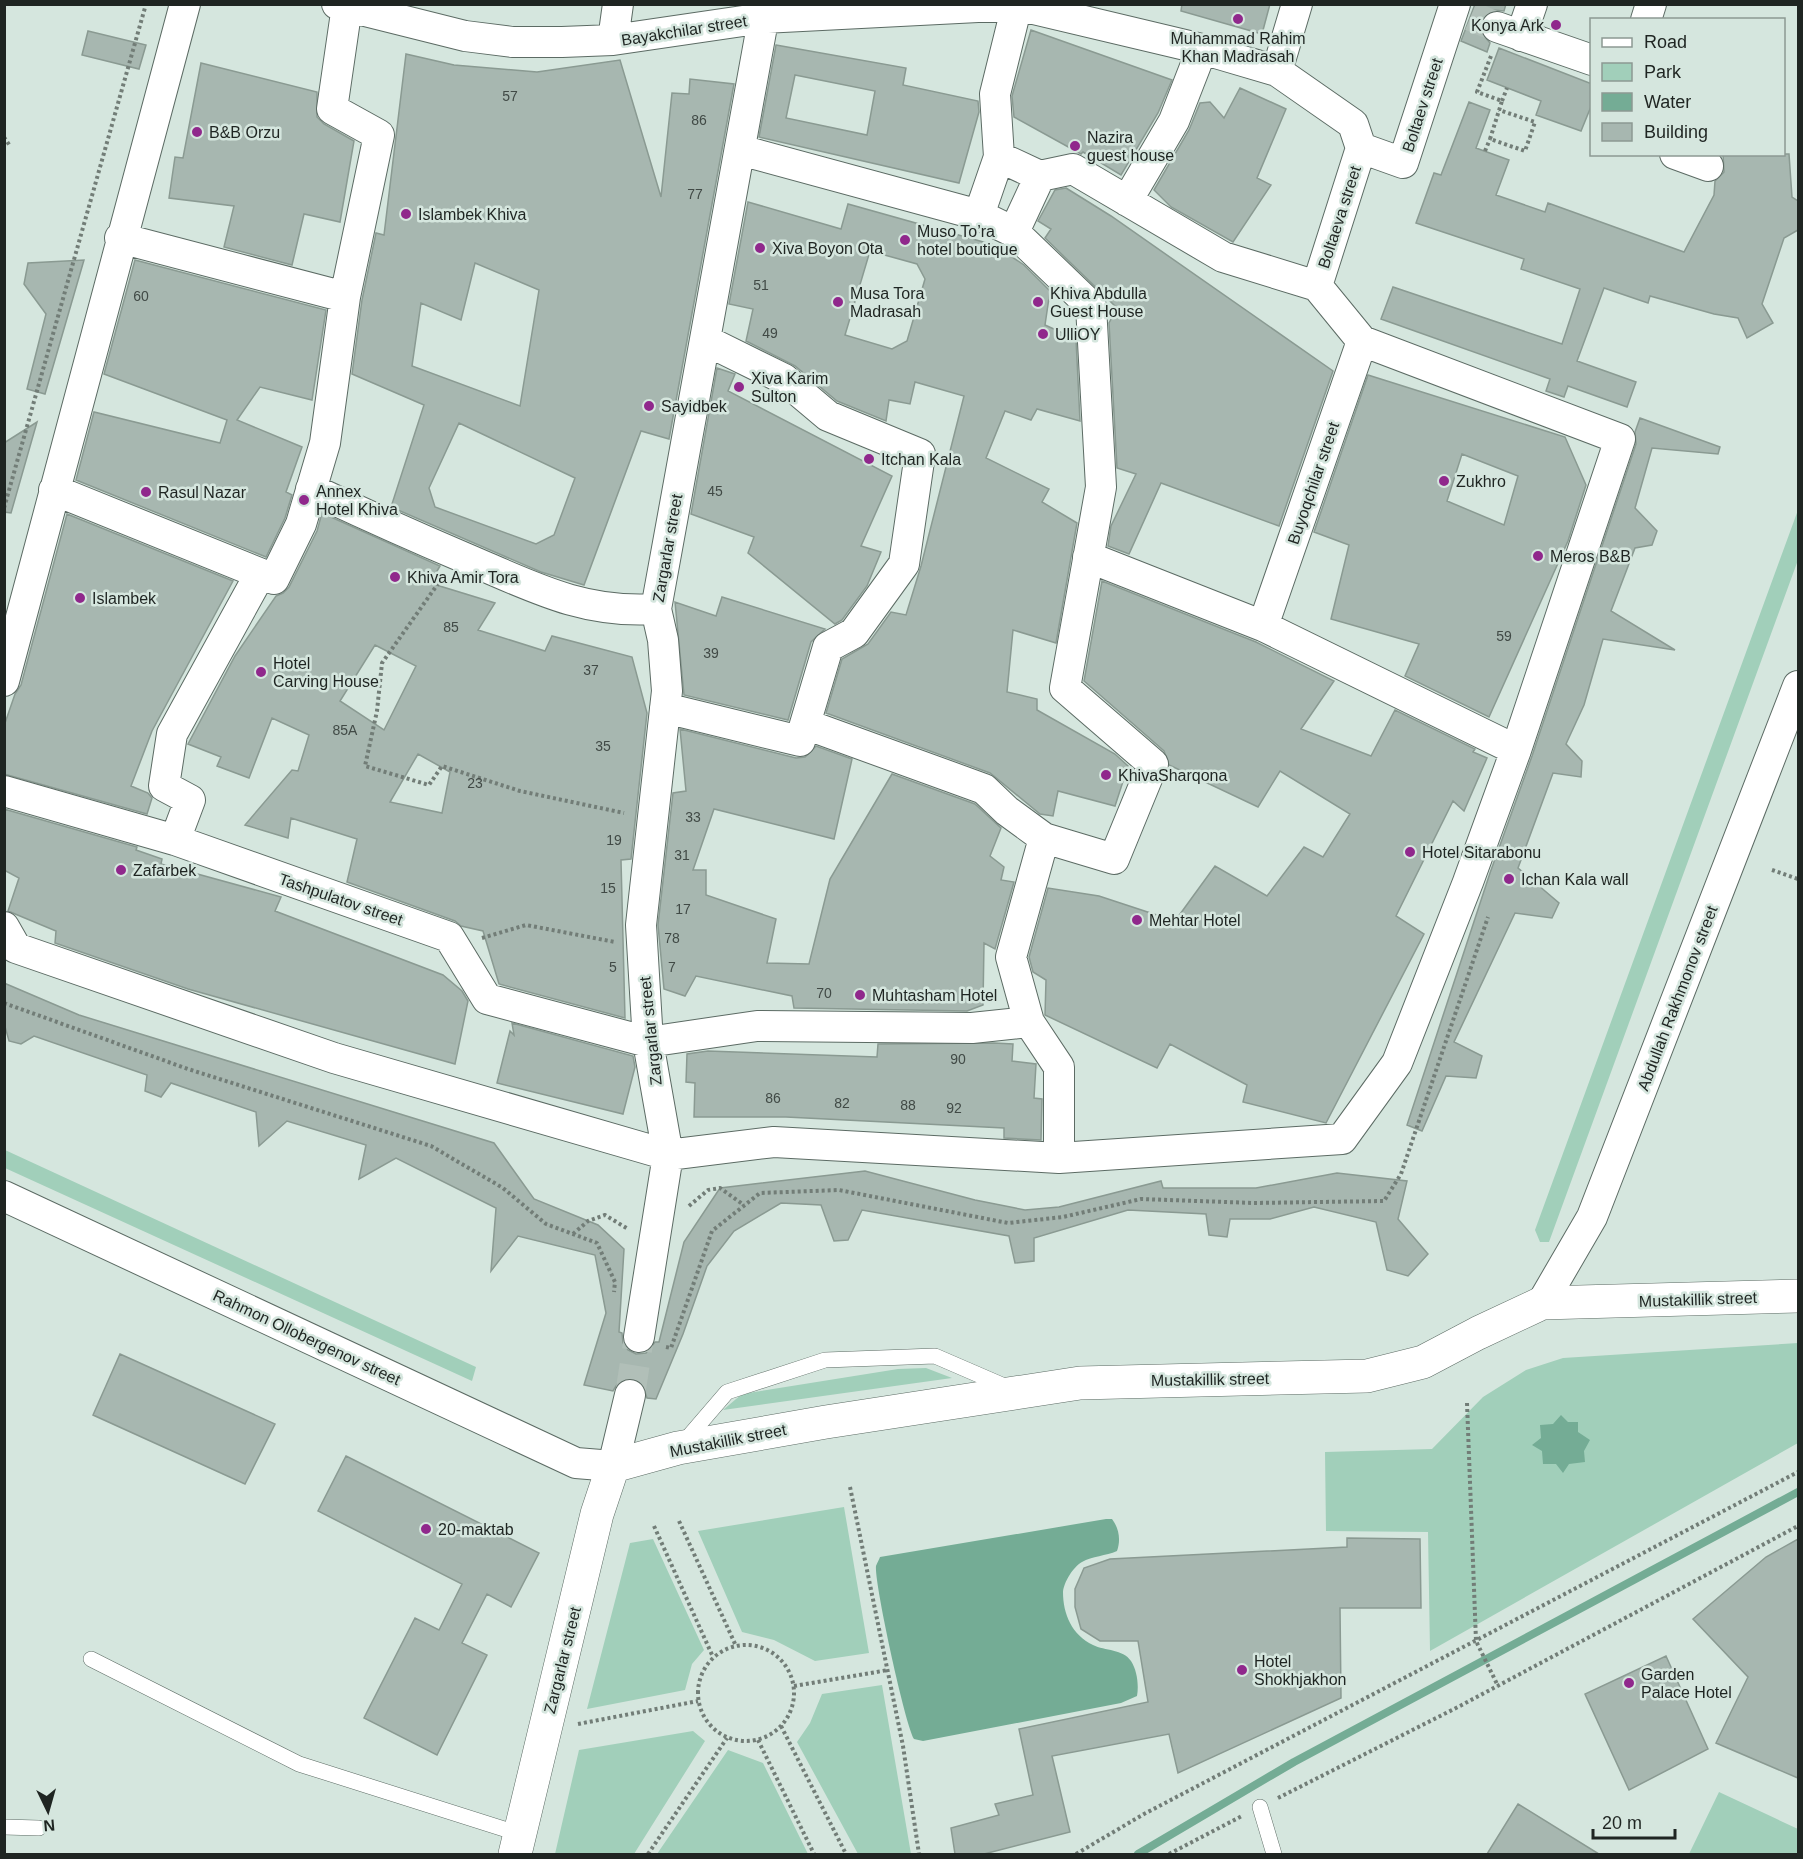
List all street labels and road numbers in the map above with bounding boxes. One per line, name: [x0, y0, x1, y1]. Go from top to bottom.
street label: Bayakchilar street: [620, 12, 749, 49]
street label: Boltaev street: [1399, 55, 1446, 154]
street label: Boltaeva street: [1315, 163, 1364, 271]
street label: Buyoqchilar street: [1285, 419, 1343, 546]
street label: Zargarlar street: [650, 492, 685, 603]
street label: Tashpulatov street: [277, 870, 406, 929]
street label: Abdullah Rakhmonov street: [1634, 903, 1721, 1093]
street label: Zargarlar street: [636, 975, 665, 1086]
street label: Rahmon Ollobergenov street: [210, 1287, 404, 1389]
street label: Mustakillik street: [1639, 1289, 1758, 1310]
street label: Mustakillik street: [1151, 1370, 1270, 1389]
street label: Mustakillik street: [668, 1421, 788, 1460]
street label: Zargarlar street: [541, 1604, 584, 1715]

